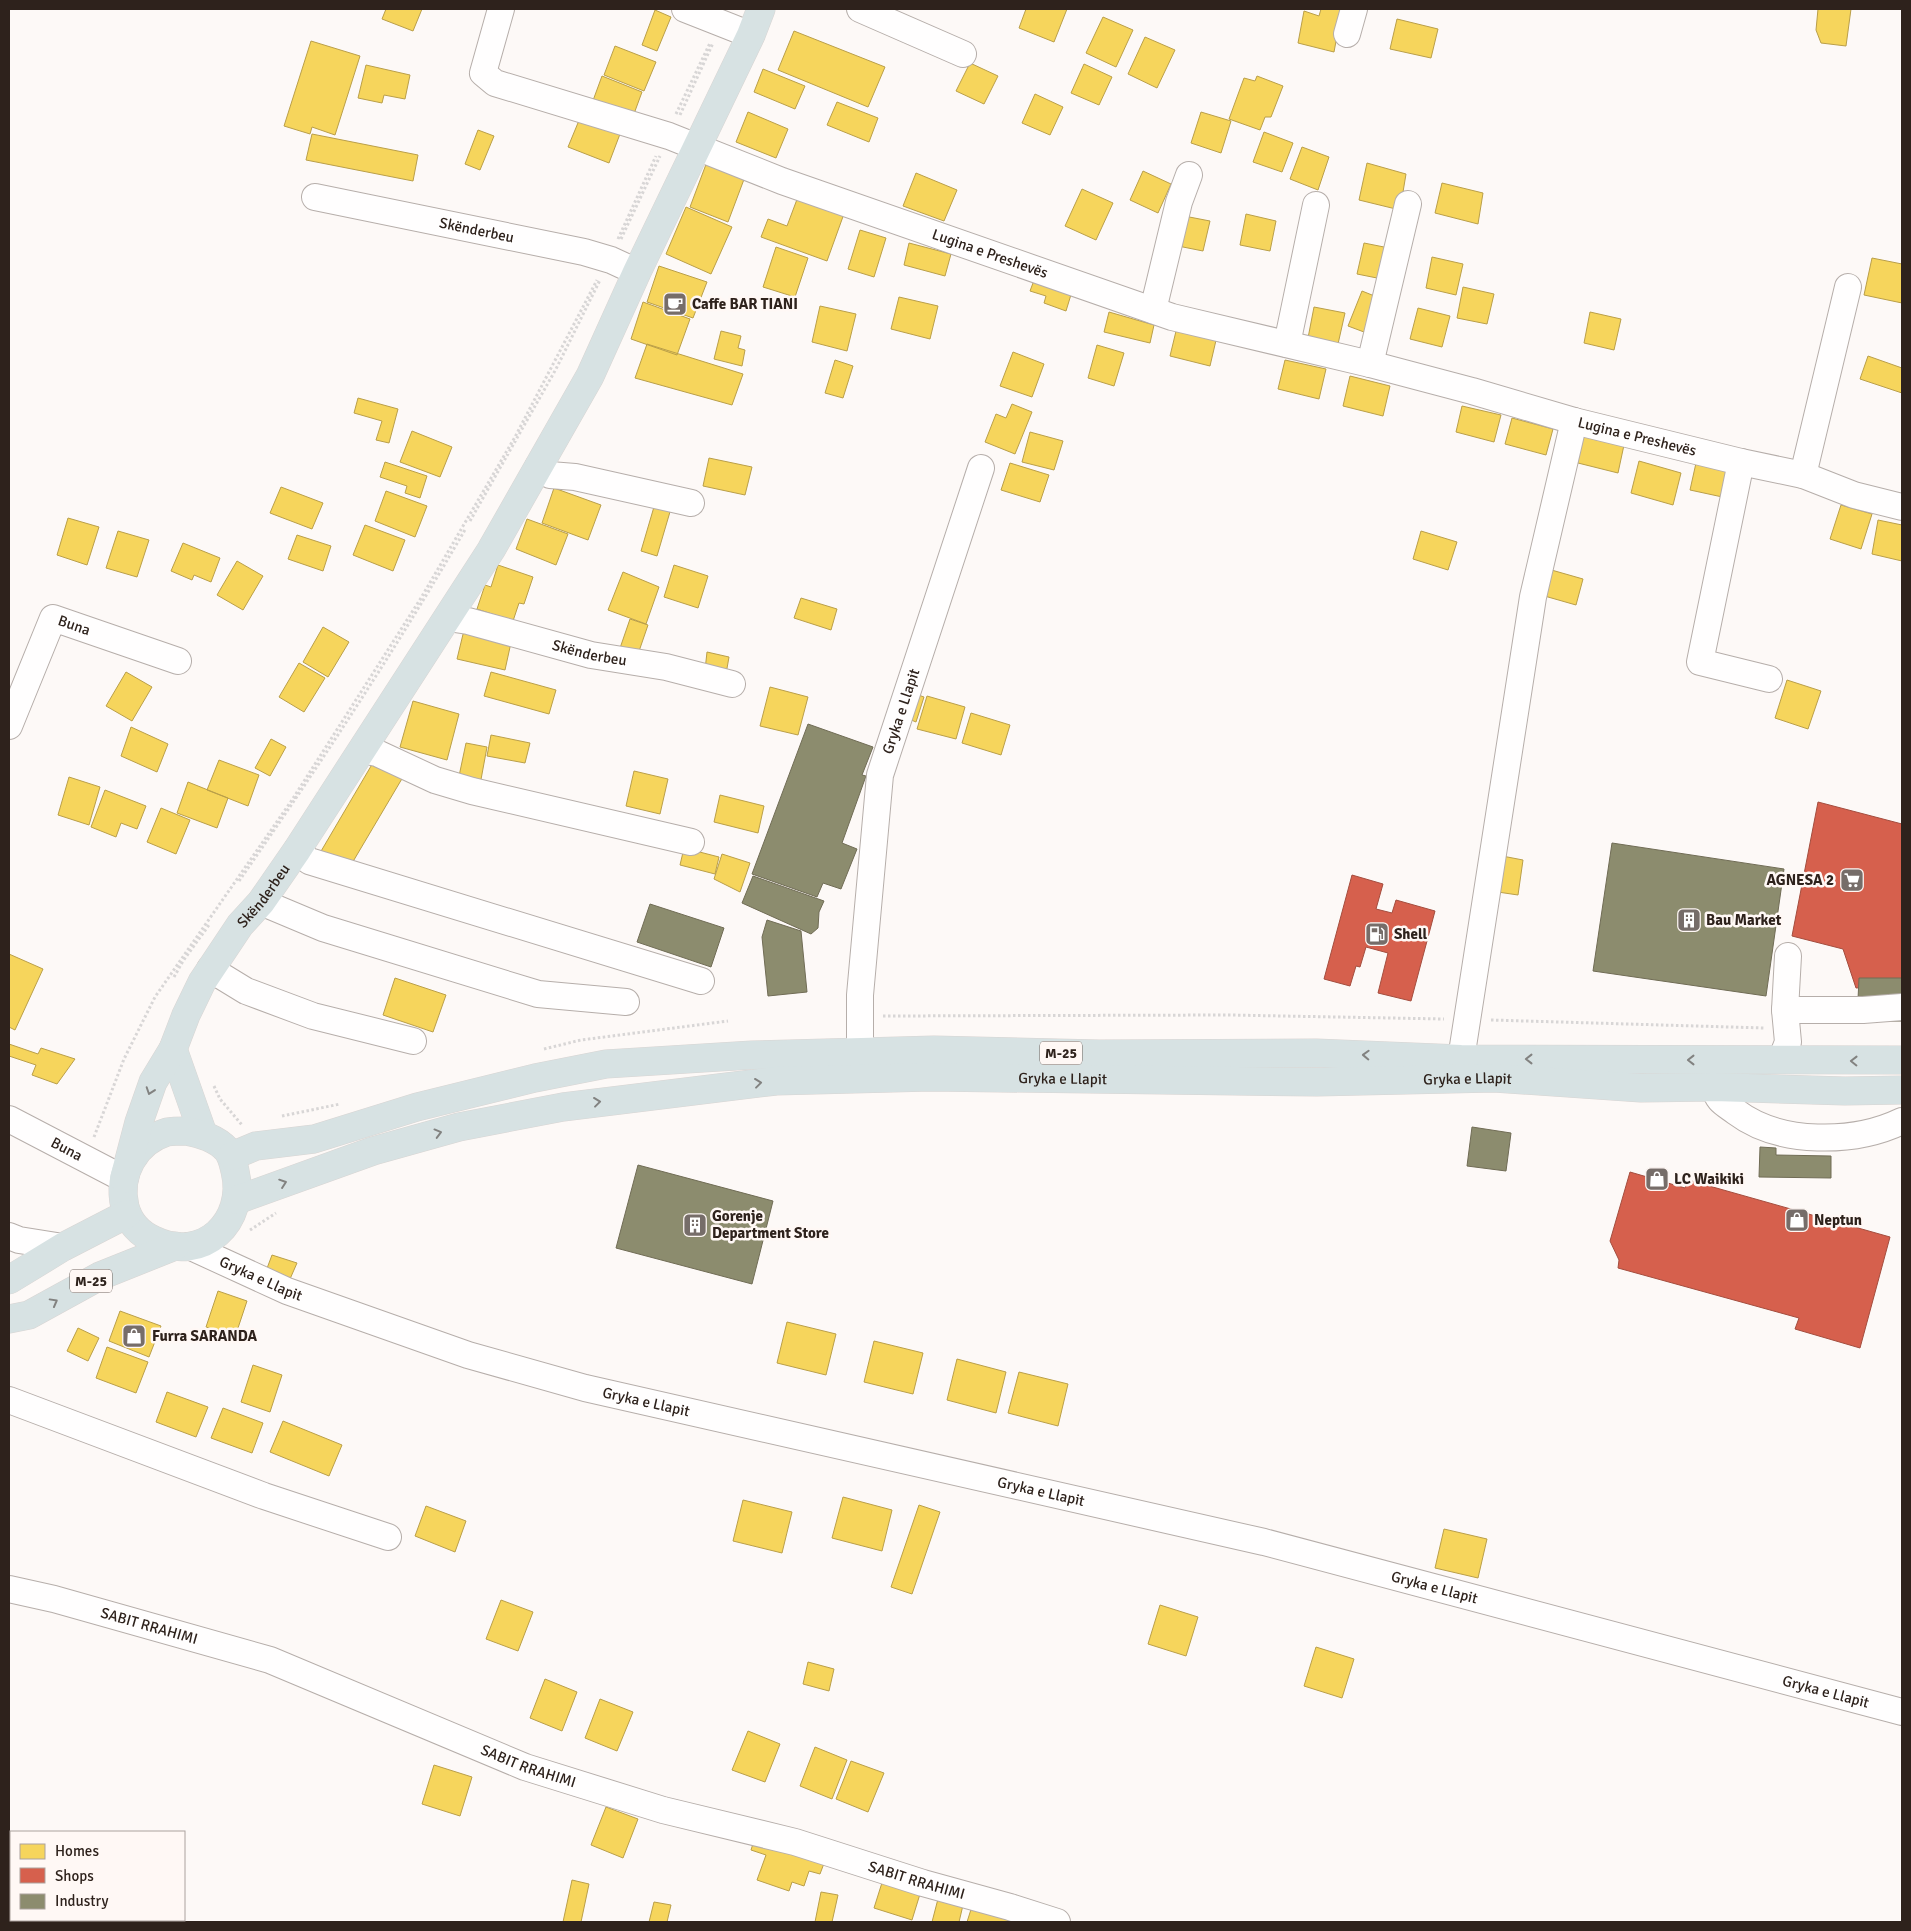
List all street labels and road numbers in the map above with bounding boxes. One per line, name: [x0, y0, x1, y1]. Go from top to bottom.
street label: Skënderbeu: [438, 214, 516, 246]
street label: Lugina e Preshevës: [930, 225, 1051, 282]
street label: Lugina e Preshevës: [1576, 413, 1699, 460]
street label: Buna: [56, 611, 93, 639]
street label: Skënderbeu: [550, 636, 628, 670]
street label: Gryka e Llapit: [879, 666, 923, 756]
street label: Skënderbeu: [233, 860, 294, 931]
road number: M-25: [1040, 1042, 1082, 1064]
street label: Gryka e Llapit: [1018, 1069, 1107, 1088]
street label: Gryka e Llapit: [1423, 1069, 1513, 1089]
street label: Buna: [48, 1133, 85, 1165]
street label: Gryka e Llapit: [217, 1252, 305, 1305]
road number: M-25: [70, 1270, 112, 1292]
street label: Gryka e Llapit: [601, 1383, 691, 1420]
street label: Gryka e Llapit: [996, 1473, 1086, 1510]
street label: Gryka e Llapit: [1389, 1567, 1480, 1608]
street label: SABIT RRAHIMI: [99, 1604, 200, 1648]
street label: Gryka e Llapit: [1781, 1672, 1871, 1712]
street label: SABIT RRAHIMI: [478, 1740, 578, 1791]
street label: SABIT RRAHIMI: [866, 1857, 967, 1903]

